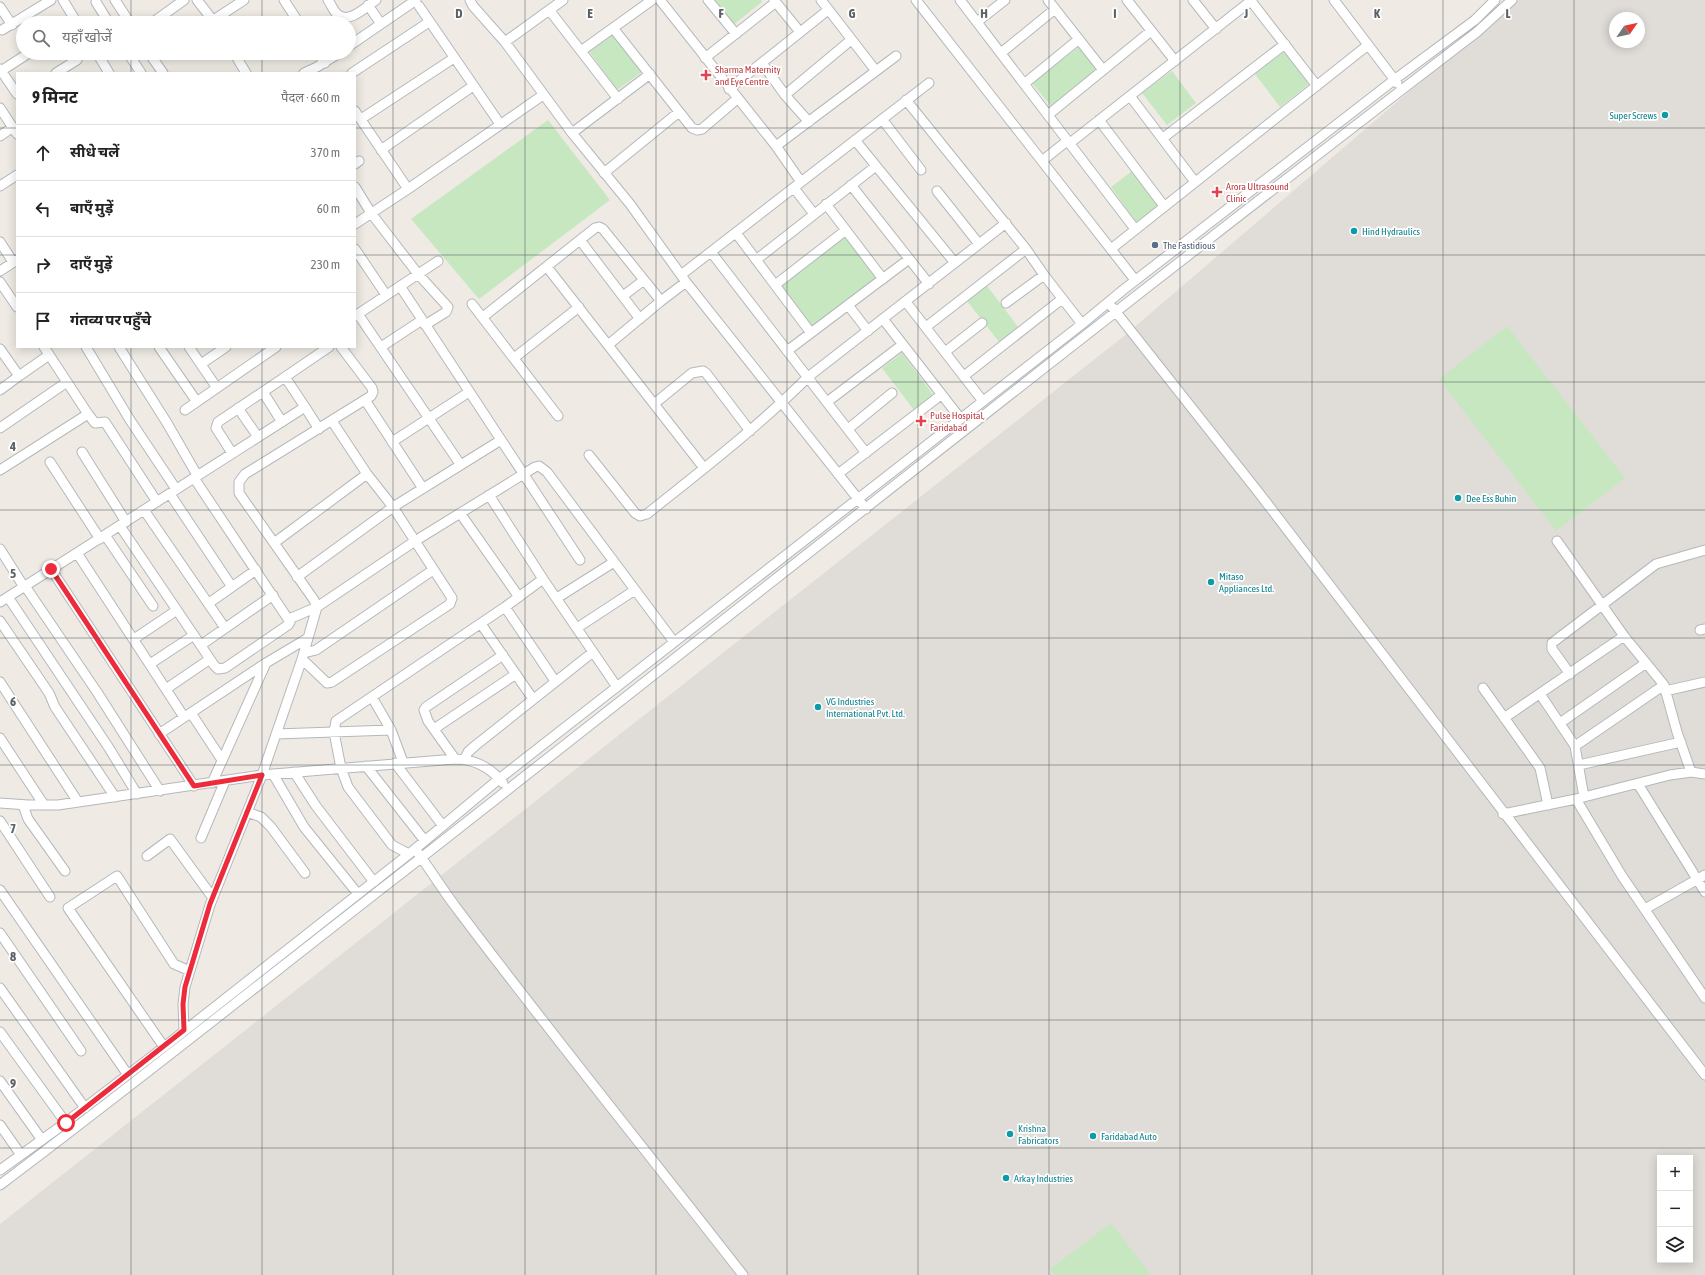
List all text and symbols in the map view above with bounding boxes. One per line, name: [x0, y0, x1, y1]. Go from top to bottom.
text: D: [455, 6, 463, 21]
text: E: [587, 6, 593, 21]
text: F: [718, 6, 724, 21]
text: G: [849, 6, 856, 21]
text: H: [980, 6, 988, 21]
text: I: [1113, 6, 1117, 21]
text: J: [1243, 6, 1248, 21]
text: K: [1374, 6, 1381, 21]
text: L: [1505, 6, 1511, 21]
north arrow: [1609, 12, 1645, 48]
search box: [16, 16, 356, 60]
icon: search: [30, 27, 52, 49]
text: यहाँ खोजें: [62, 28, 112, 45]
place label: Sharma Maternity and Eye Centre: [715, 64, 781, 87]
marker: Sharma Maternity and Eye Centre: [700, 69, 712, 81]
text: 9 मिनट: [32, 87, 78, 107]
text: पैदल · 660 m: [281, 90, 340, 105]
place label: Super Screws: [1610, 110, 1657, 121]
marker: Super Screws: [1660, 110, 1670, 120]
icon: ahead: [32, 142, 54, 164]
text: सीधे चलें: [70, 143, 119, 160]
text: 370 m: [311, 145, 340, 160]
place label: Arora Ultrasound Clinic: [1226, 181, 1289, 204]
marker: Arora Ultrasound Clinic: [1211, 186, 1223, 198]
icon: left: [32, 198, 54, 220]
text: बाएँ मुड़ें: [70, 199, 113, 216]
text: 60 m: [317, 201, 340, 216]
marker: Hind Hydraulics: [1349, 226, 1359, 236]
place label: Hind Hydraulics: [1362, 226, 1421, 237]
marker: The Fastidious: [1150, 240, 1160, 250]
place label: The Fastidious: [1163, 240, 1216, 251]
icon: right: [32, 254, 54, 276]
text: दाएँ मुड़ें: [70, 255, 112, 272]
text: 230 m: [311, 257, 340, 272]
icon: arrive: [32, 310, 54, 332]
text: गंतव्य पर पहुँचे: [70, 311, 151, 328]
place label: Pulse Hospital, Faridabad: [930, 410, 985, 433]
marker: Pulse Hospital, Faridabad: [915, 415, 927, 427]
text: 4: [9, 439, 16, 454]
marker: Dee Ess Buhin: [1453, 493, 1463, 503]
place label: Dee Ess Buhin: [1466, 493, 1516, 504]
route end: [42, 560, 60, 578]
text: 5: [10, 566, 16, 581]
place label: Mitaso Appliances Ltd.: [1219, 571, 1274, 594]
marker: Mitaso Appliances Ltd.: [1206, 577, 1216, 587]
text: 6: [10, 694, 16, 709]
place label: VG Industries International Pvt. Ltd.: [826, 696, 905, 719]
marker: VG Industries International Pvt. Ltd.: [813, 702, 823, 712]
text: 7: [10, 821, 16, 836]
text: 8: [10, 949, 16, 964]
text: 9: [10, 1076, 16, 1091]
route start: [57, 1114, 75, 1132]
place label: Krishna Fabricators: [1018, 1123, 1059, 1146]
marker: Krishna Fabricators: [1005, 1129, 1015, 1139]
marker: Faridabad Auto: [1088, 1131, 1098, 1141]
place label: Faridabad Auto: [1101, 1131, 1157, 1142]
map controls: [1657, 1155, 1693, 1263]
button: +: [1657, 1155, 1693, 1191]
marker: Arkay Industries: [1001, 1173, 1011, 1183]
place label: Arkay Industries: [1014, 1173, 1074, 1184]
button: −: [1657, 1191, 1693, 1227]
button: layers: [1657, 1227, 1693, 1263]

